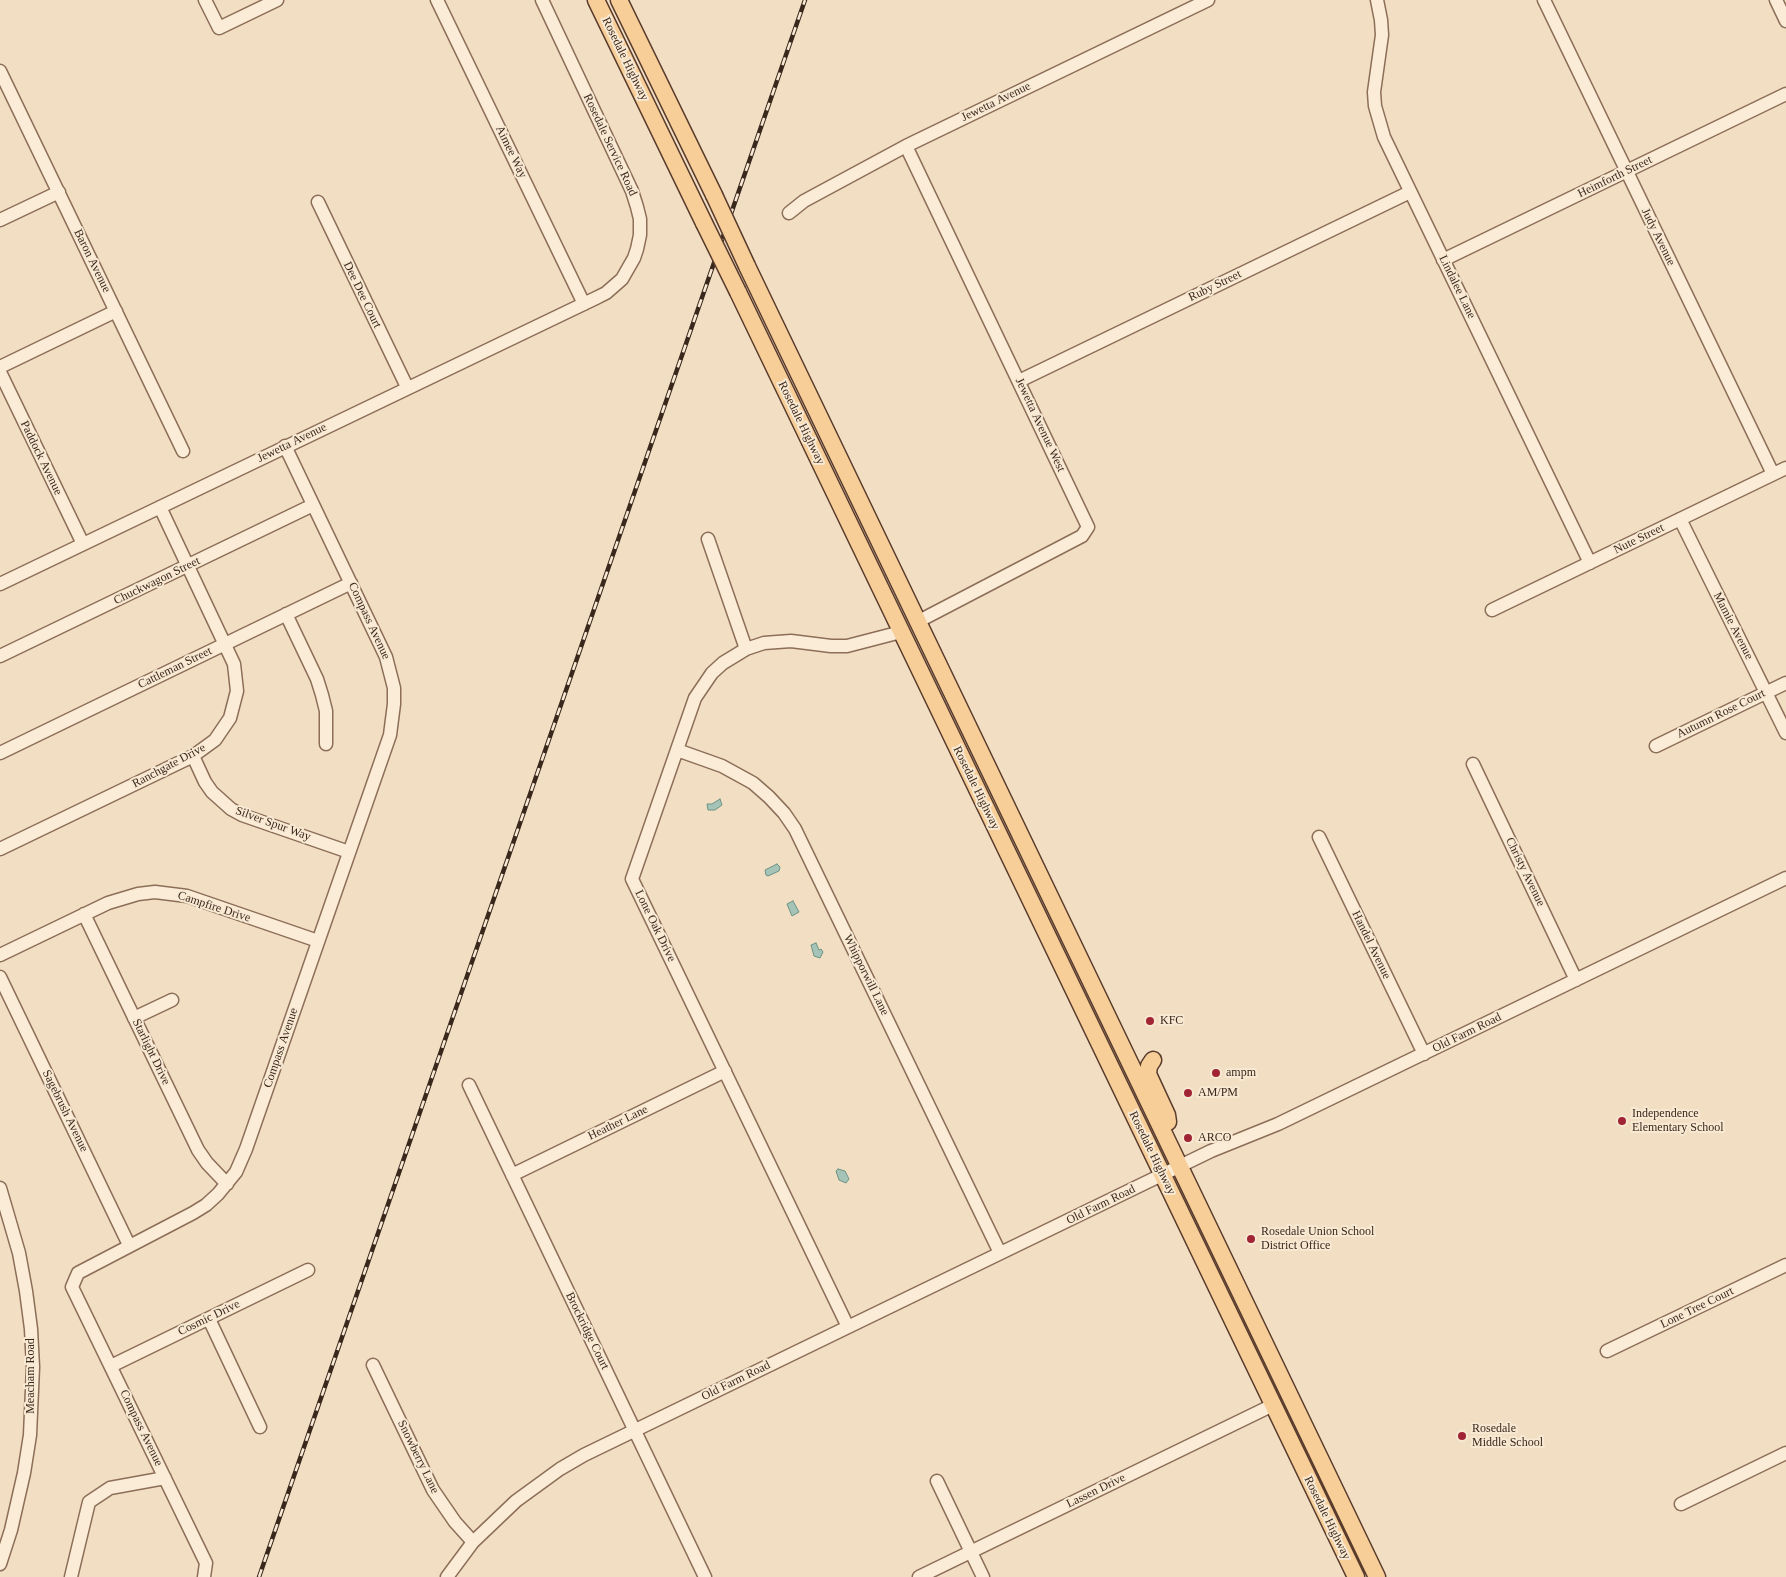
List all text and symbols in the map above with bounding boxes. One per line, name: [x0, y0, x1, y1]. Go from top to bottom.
street label: Rosedale Highway: [599, 15, 651, 103]
street label: Jewetta Avenue: [959, 79, 1033, 125]
street label: Rosedale Service Road: [580, 92, 640, 198]
street label: Aimee Way: [492, 123, 530, 181]
street label: Heimforth Street: [1575, 153, 1655, 201]
street label: Judy Avenue: [1638, 206, 1678, 268]
street label: Baron Avenue: [70, 227, 114, 295]
street label: Lindalee Lane: [1435, 253, 1479, 321]
street label: Dee Dee Court: [340, 260, 384, 330]
street label: Ruby Street: [1186, 267, 1244, 305]
street label: Jewetta Avenue West: [1012, 376, 1068, 474]
street label: Rosedale Highway: [775, 379, 827, 467]
street label: Paddock Avenue: [17, 419, 65, 497]
street label: Jewetta Avenue: [255, 420, 329, 466]
street label: Nute Street: [1611, 521, 1667, 557]
street label: Chuckwagon Street: [111, 554, 203, 608]
street label: Compass Avenue: [345, 580, 393, 662]
street label: Mamie Avenue: [1710, 590, 1756, 662]
street label: Cattleman Street: [136, 644, 214, 692]
street label: Autumn Rose Court: [1674, 686, 1768, 742]
street label: Ranchgate Drive: [130, 741, 208, 791]
street label: Rosedale Highway: [950, 744, 1002, 832]
street label: Silver Spur Way: [233, 804, 313, 844]
street label: Christy Avenue: [1502, 835, 1548, 909]
street label: Campfire Drive: [176, 888, 252, 926]
street label: Lone Oak Drive: [631, 888, 679, 964]
street label: Handel Avenue: [1348, 909, 1394, 981]
street label: Whipporwill Lane: [840, 932, 892, 1018]
street label: Compass Avenue: [261, 1006, 301, 1090]
street label: Old Farm Road: [1430, 1010, 1504, 1056]
place label: KFC: [1160, 1014, 1183, 1028]
marker: KFC: [1144, 1015, 1156, 1027]
street label: Starlight Drive: [129, 1017, 173, 1087]
place label: ampm: [1226, 1066, 1256, 1080]
marker: ampm: [1210, 1067, 1222, 1079]
street label: Sagebrush Avenue: [39, 1068, 91, 1154]
place label: AM/PM: [1198, 1086, 1238, 1100]
marker: AM/PM: [1182, 1087, 1194, 1099]
street label: Heather Lane: [586, 1102, 650, 1144]
place label: Independence Elementary School: [1632, 1107, 1724, 1135]
street label: Rosedale Highway: [1126, 1109, 1178, 1197]
marker: Independence Elementary School: [1616, 1115, 1628, 1127]
place label: ARCO: [1198, 1131, 1231, 1145]
marker: ARCO: [1182, 1132, 1194, 1144]
street label: Old Farm Road: [1064, 1182, 1138, 1228]
place label: Rosedale Union School District Office: [1261, 1225, 1374, 1253]
marker: Rosedale Union School District Office: [1245, 1233, 1257, 1245]
street label: Lone Tree Court: [1658, 1284, 1736, 1332]
street label: Brockridge Court: [562, 1290, 612, 1372]
street label: Cosmic Drive: [176, 1297, 242, 1339]
street label: Meacham Road: [24, 1338, 38, 1414]
street label: Old Farm Road: [699, 1358, 773, 1404]
street label: Compass Avenue: [116, 1387, 166, 1469]
street label: Snowberry Lane: [394, 1418, 442, 1496]
place label: Rosedale Middle School: [1472, 1422, 1543, 1450]
marker: Rosedale Middle School: [1456, 1430, 1468, 1442]
street label: Lassen Drive: [1064, 1471, 1128, 1511]
street label: Rosedale Highway: [1301, 1474, 1353, 1562]

